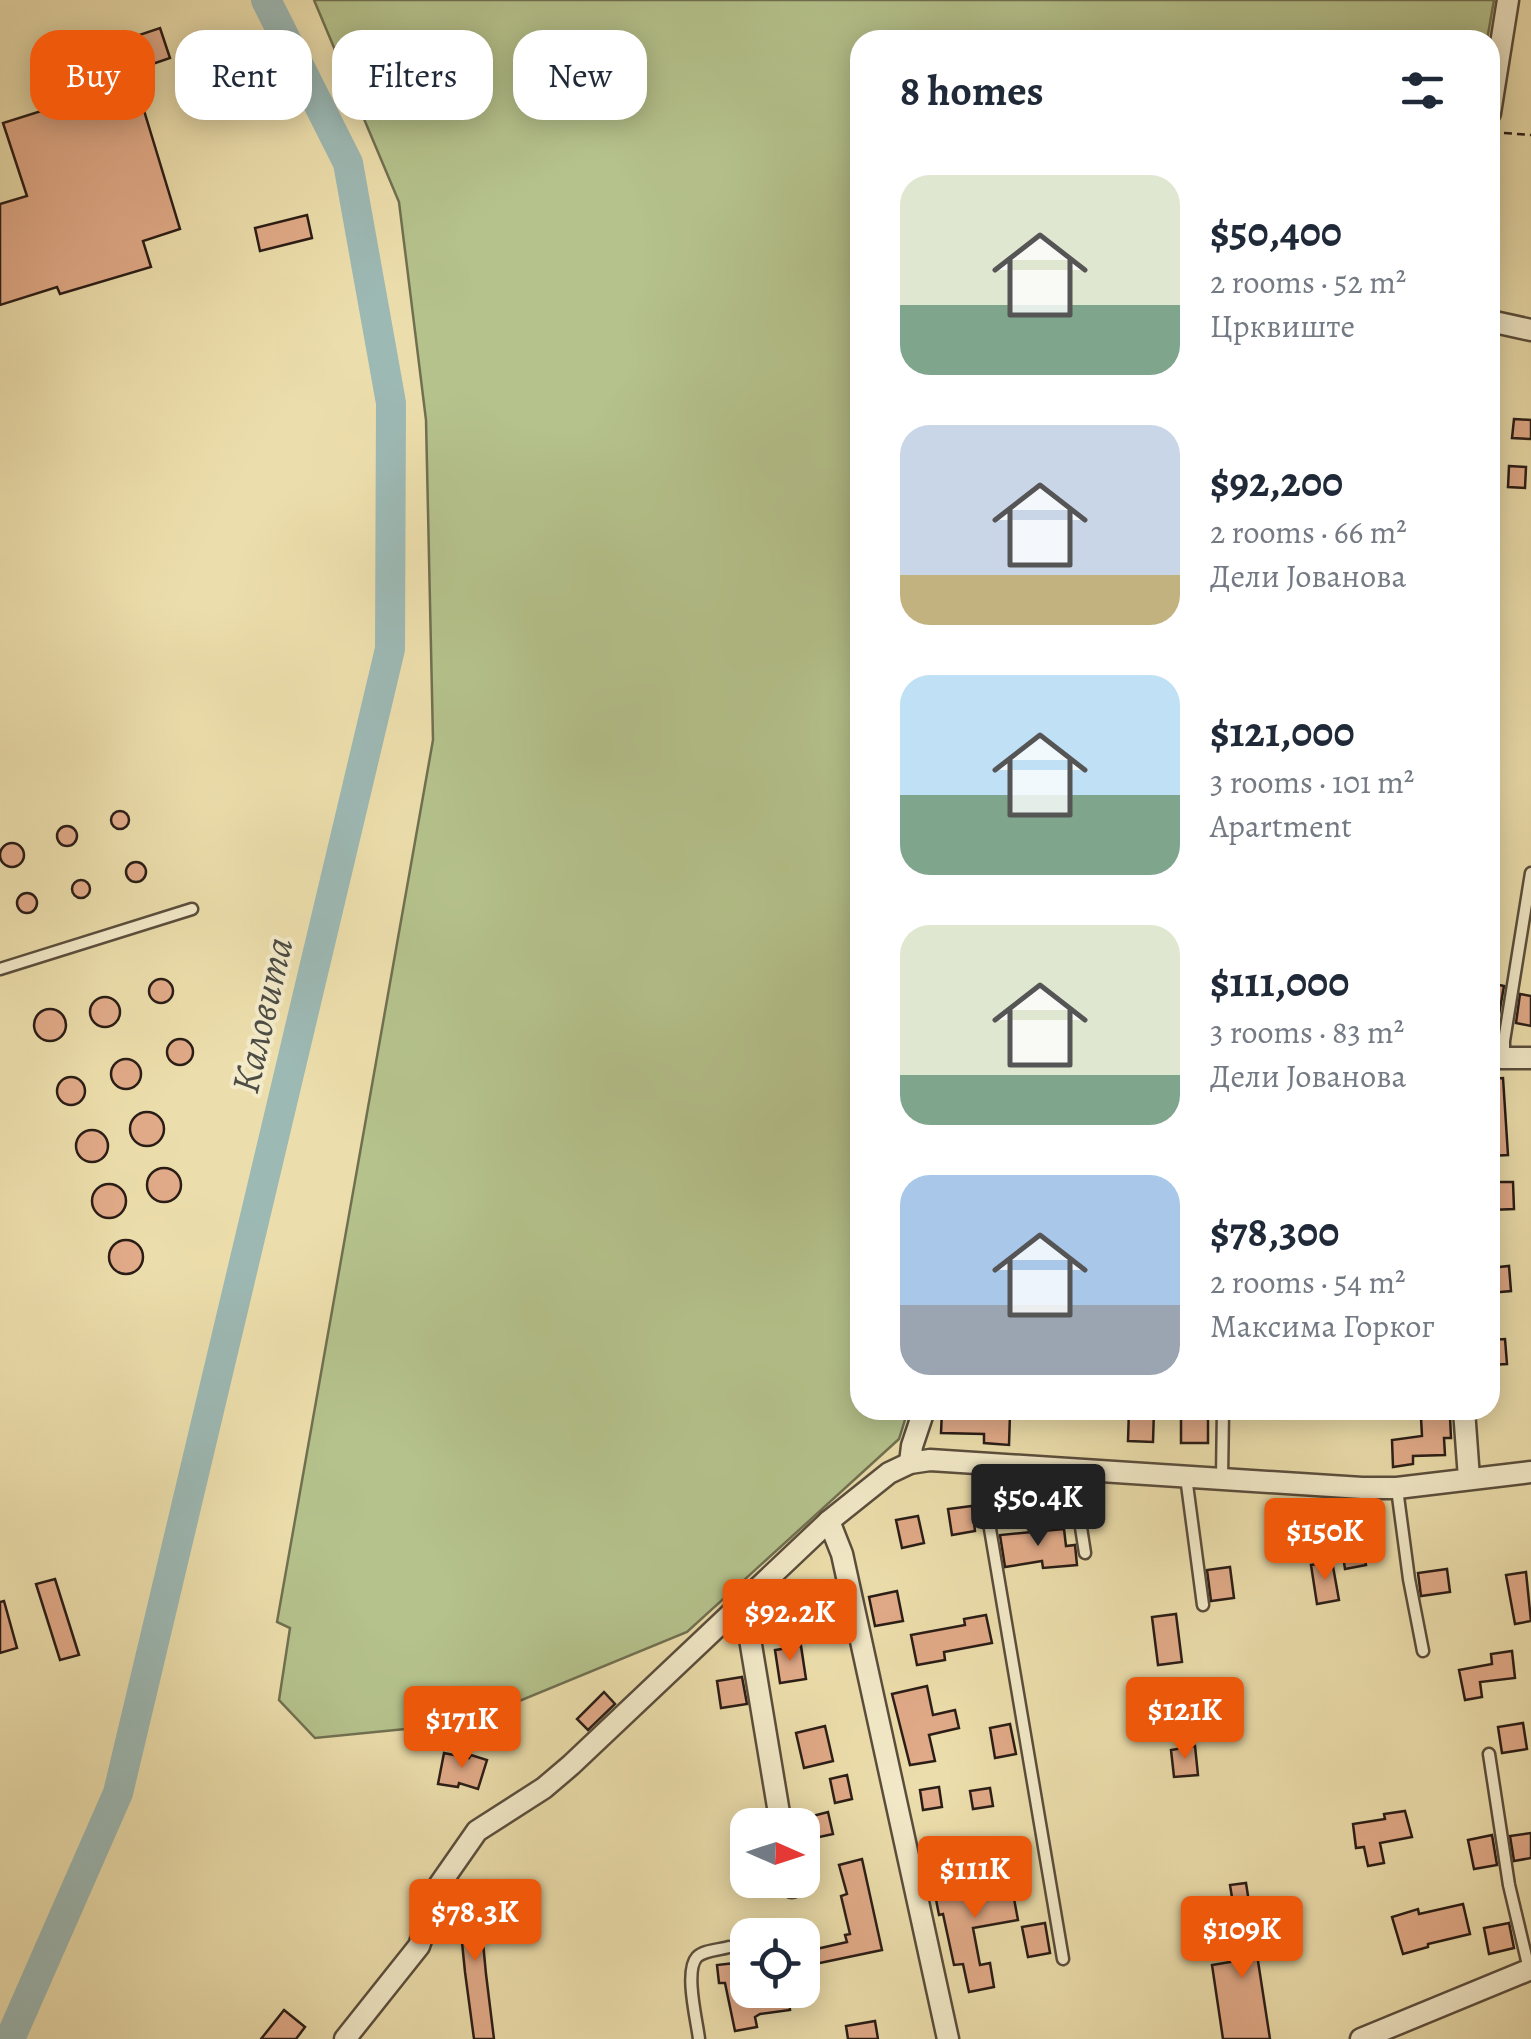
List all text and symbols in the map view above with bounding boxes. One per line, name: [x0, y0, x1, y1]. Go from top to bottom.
chip: Buy: [30, 30, 155, 120]
chip: Rent: [175, 30, 312, 120]
chip: Filters: [332, 30, 493, 120]
chip: New: [513, 30, 647, 120]
text: 8 homes: [900, 62, 1044, 119]
icon: filters: [1395, 63, 1450, 118]
text: $50,400: [1210, 203, 1342, 260]
icon: home: [980, 215, 1100, 335]
text: 2 rooms · 52 m²: [1210, 260, 1406, 304]
text: Црквиште: [1210, 304, 1355, 348]
text: $92,200: [1210, 453, 1343, 510]
icon: home: [980, 465, 1100, 585]
text: 2 rooms · 66 m²: [1210, 510, 1407, 554]
text: Дели Јованова: [1210, 554, 1406, 598]
text: $121,000: [1210, 703, 1355, 760]
icon: home: [980, 715, 1100, 835]
text: 3 rooms · 101 m²: [1210, 760, 1414, 804]
text: Apartment: [1210, 804, 1352, 848]
water label: Каловита: [217, 932, 307, 1098]
text: $111,000: [1210, 953, 1349, 1010]
icon: home: [980, 965, 1100, 1085]
text: 3 rooms · 83 m²: [1210, 1010, 1404, 1054]
text: Дели Јованова: [1210, 1054, 1406, 1098]
text: $78,300: [1210, 1203, 1339, 1260]
icon: home: [980, 1215, 1100, 1335]
text: 2 rooms · 54 m²: [1210, 1260, 1406, 1304]
text: Максима Горког: [1210, 1304, 1435, 1348]
pin: $50.4K: [957, 1464, 1119, 1549]
text: $50.4K: [993, 1474, 1083, 1518]
pin: $150K: [1255, 1498, 1395, 1583]
text: $150K: [1286, 1508, 1364, 1552]
pin: $92.2K: [709, 1579, 871, 1664]
text: $92.2K: [745, 1589, 835, 1633]
pin: $121K: [1115, 1677, 1255, 1762]
pin: $171K: [392, 1686, 532, 1771]
text: $121K: [1148, 1687, 1222, 1731]
text: $171K: [426, 1696, 498, 1740]
north arrow: [730, 1808, 820, 1898]
map controls: [730, 1808, 820, 2008]
pin: $111K: [905, 1836, 1045, 1921]
text: $111K: [940, 1846, 1010, 1890]
pin: $78.3K: [394, 1879, 556, 1964]
text: $78.3K: [431, 1889, 519, 1933]
pin: $109K: [1172, 1896, 1312, 1981]
text: $109K: [1203, 1906, 1281, 1950]
button: locate: [730, 1918, 820, 2008]

